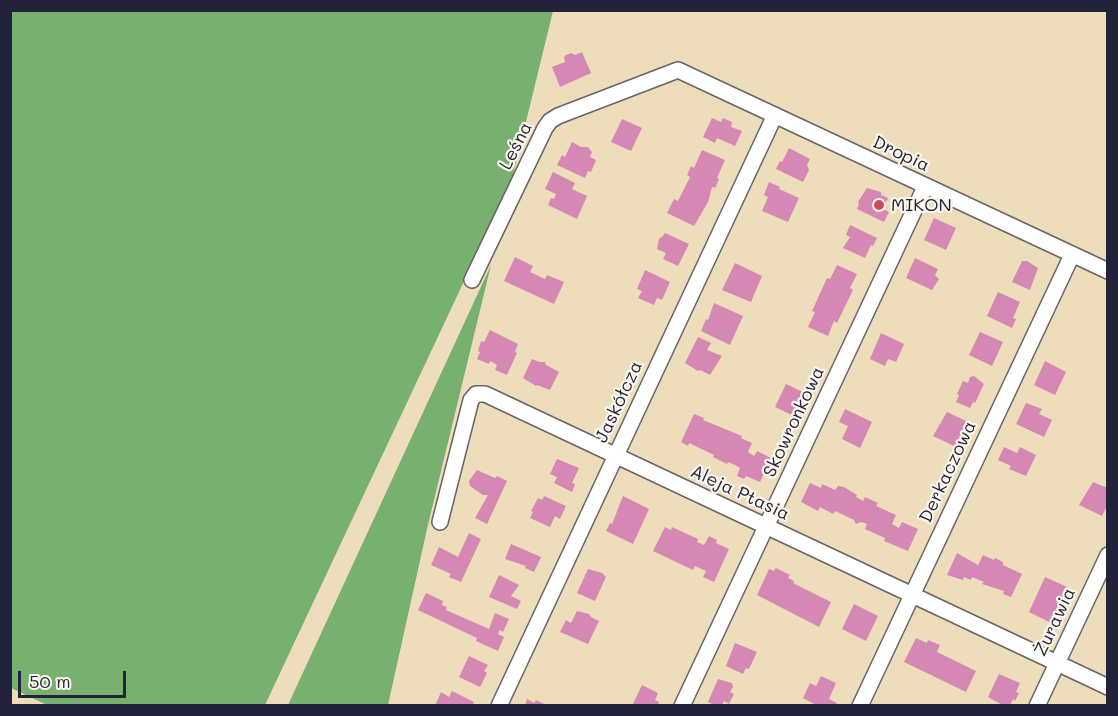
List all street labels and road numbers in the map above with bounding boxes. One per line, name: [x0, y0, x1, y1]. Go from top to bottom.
street label: Leśna: [495, 119, 537, 173]
street label: Dropia: [869, 132, 933, 176]
street label: Jaskółcza: [591, 358, 647, 446]
street label: Skowronkowa: [759, 363, 829, 481]
street label: Derkaczowa: [915, 418, 981, 526]
street label: Aleja Ptasia: [687, 461, 793, 525]
street label: Żurawia: [1030, 584, 1080, 660]

